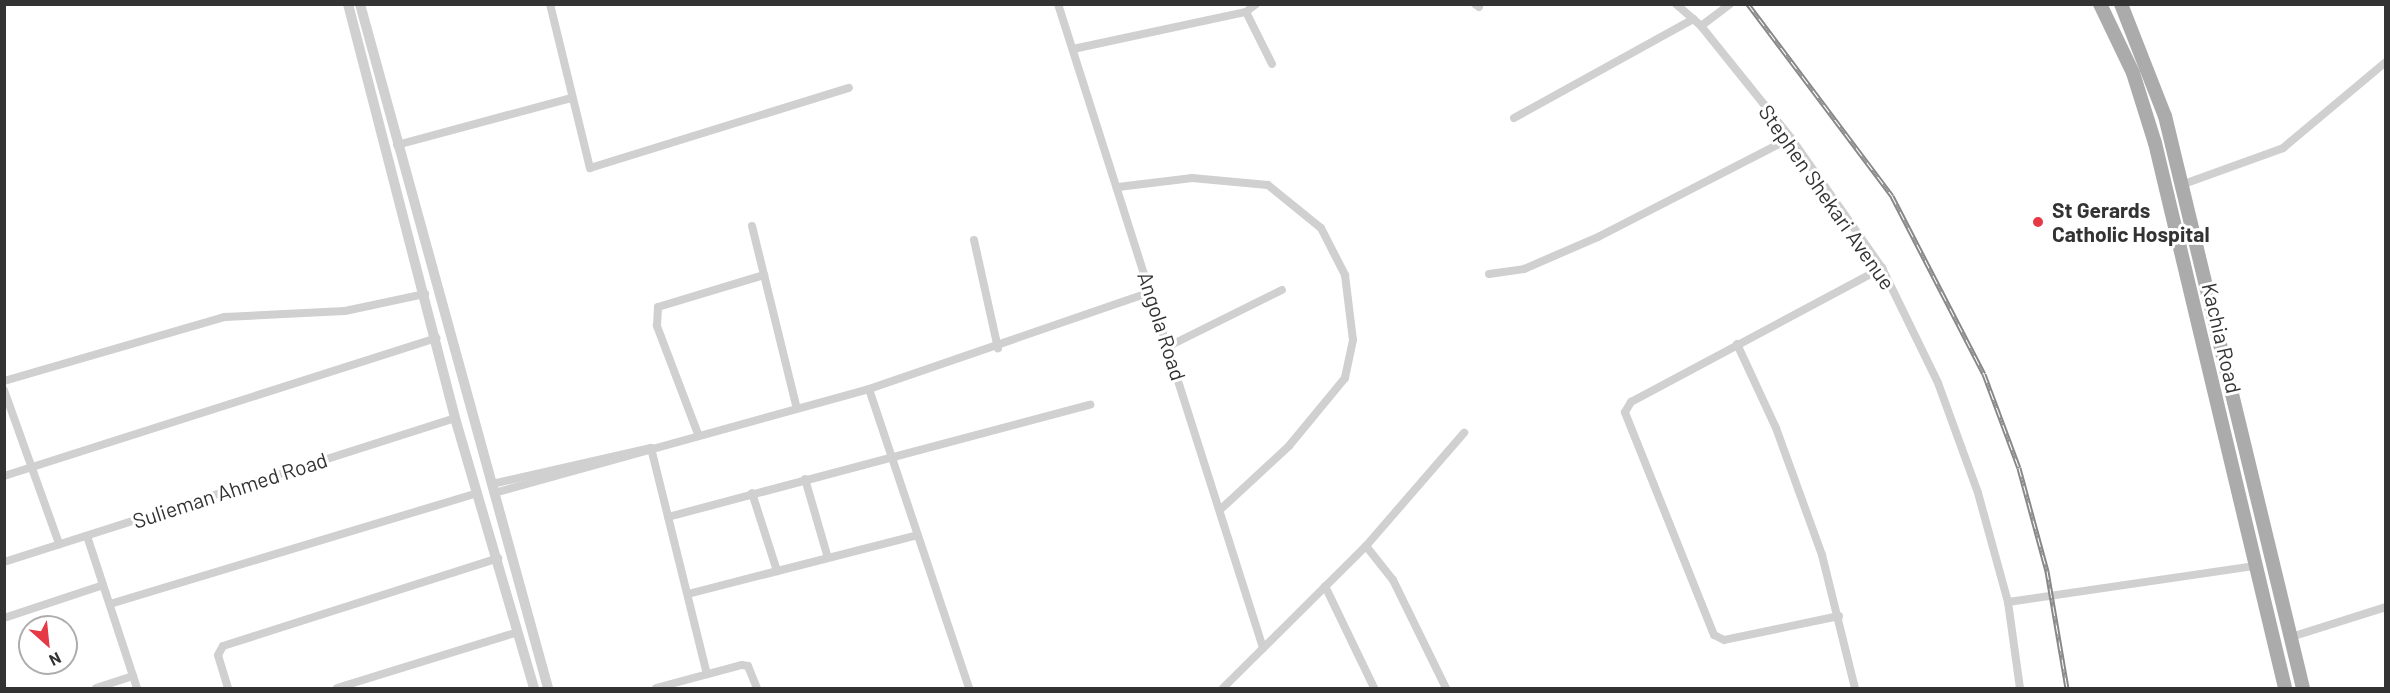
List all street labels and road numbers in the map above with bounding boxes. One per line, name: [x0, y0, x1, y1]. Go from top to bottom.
street label: Stephen Shekari Avenue: [1754, 100, 1900, 294]
street label: Angola Road: [1133, 268, 1191, 384]
street label: Kachia Road: [2197, 280, 2247, 396]
street label: Sulieman Ahmed Road: [130, 447, 330, 533]

